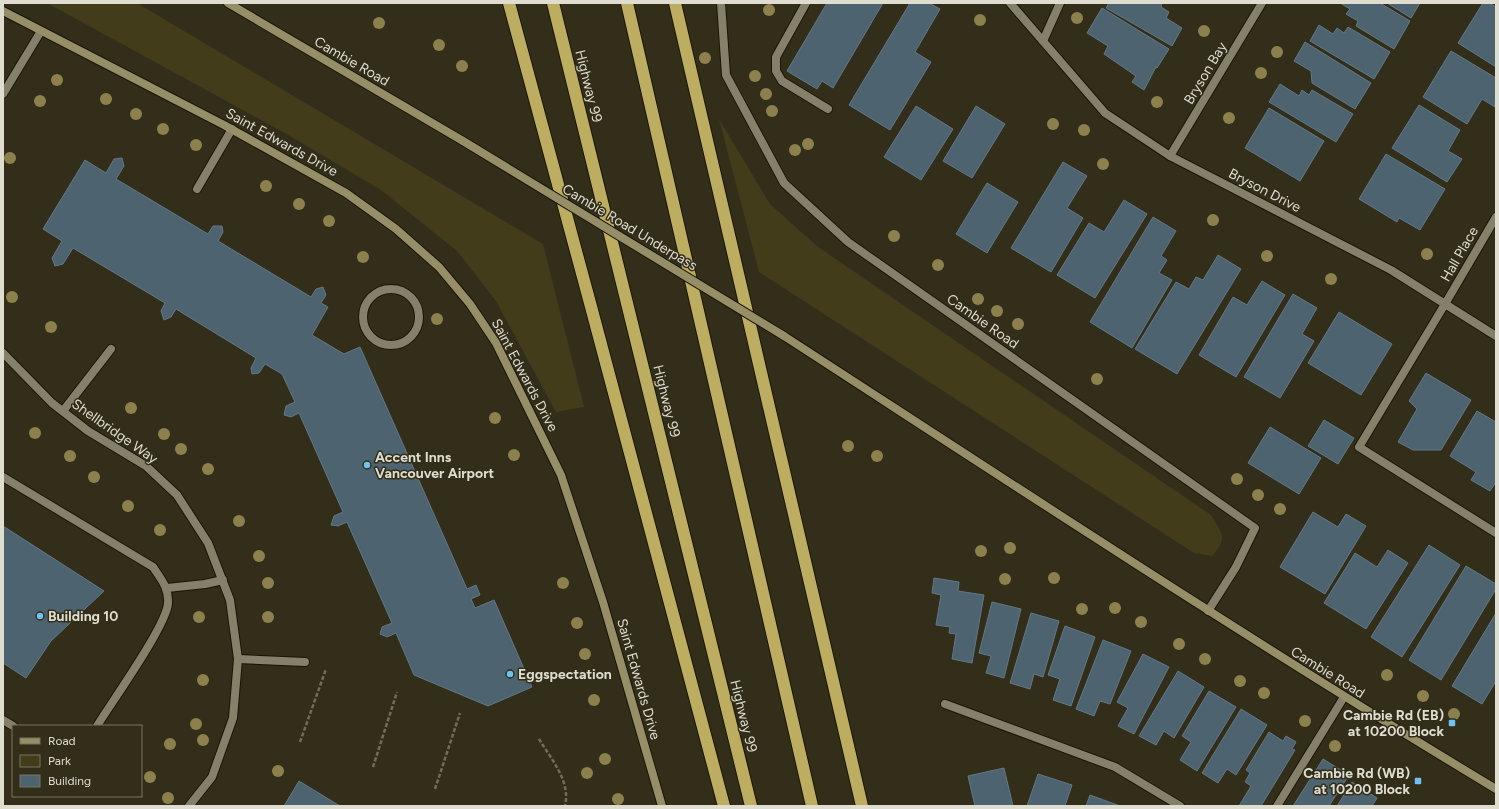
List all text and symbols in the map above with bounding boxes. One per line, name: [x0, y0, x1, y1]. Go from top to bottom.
street label: Cambie Road: [311, 33, 392, 90]
street label: Bryson Bay: [1180, 39, 1231, 107]
street label: Highway 99: [571, 48, 606, 124]
street label: Saint Edwards Drive: [223, 105, 341, 180]
street label: Bryson Drive: [1226, 165, 1304, 216]
street label: Cambie Road Underpass: [559, 180, 700, 274]
street label: Hall Place: [1437, 223, 1482, 285]
street label: Cambie Road: [943, 290, 1022, 352]
street label: Saint Edwards Drive: [488, 316, 562, 435]
street label: Highway 99: [649, 363, 684, 439]
street label: Shellbridge Way: [68, 395, 162, 468]
place label: Accent Inns Vancouver Airport: [375, 449, 494, 482]
marker: Accent Inns Vancouver Airport: [362, 460, 372, 470]
place label: Building 10: [48, 608, 118, 625]
marker: Building 10: [35, 611, 45, 621]
street label: Saint Edwards Drive: [613, 617, 664, 742]
street label: Cambie Road: [1288, 643, 1368, 702]
place label: Eggspectation: [518, 666, 612, 683]
marker: Eggspectation: [505, 669, 515, 679]
street label: Highway 99: [726, 678, 761, 754]
place label: Cambie Rd (EB) at 10200 Block: [1343, 707, 1444, 740]
marker: Cambie Rd (EB) at 10200 Block: [1447, 718, 1457, 728]
legend: [12, 725, 142, 797]
text: Road: [48, 734, 76, 748]
text: Park: [48, 754, 71, 768]
place label: Cambie Rd (WB) at 10200 Block: [1303, 765, 1410, 798]
text: Building: [48, 774, 91, 788]
marker: Cambie Rd (WB) at 10200 Block: [1413, 776, 1423, 786]

